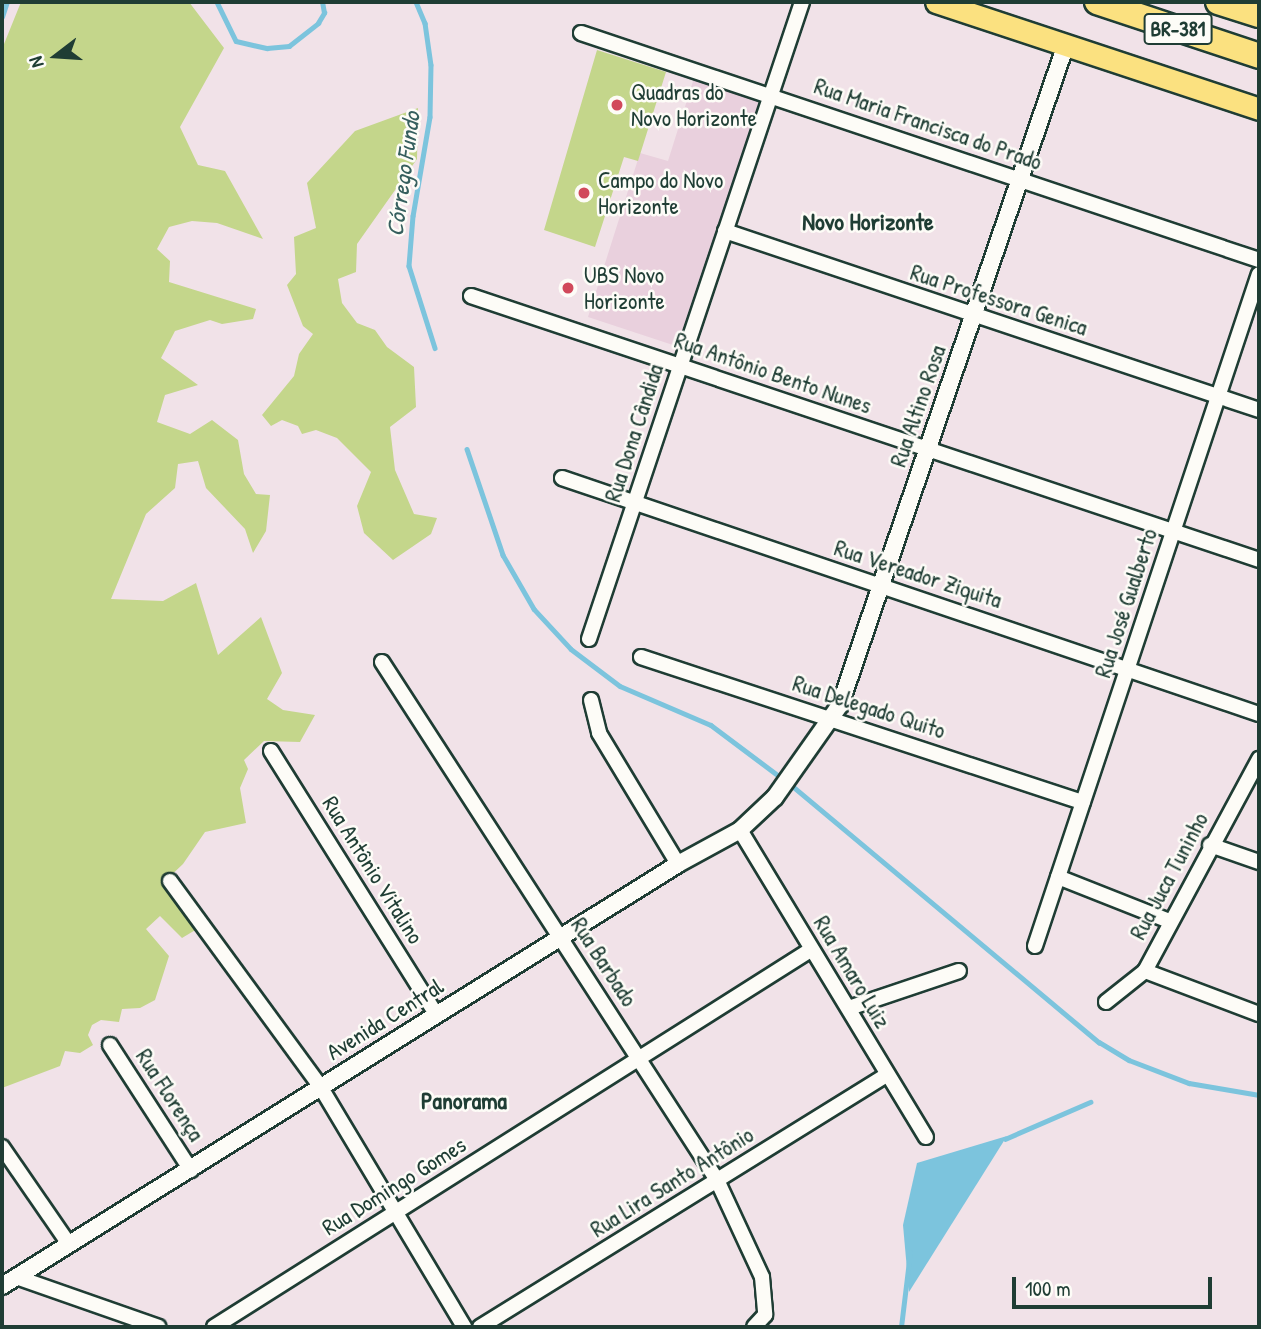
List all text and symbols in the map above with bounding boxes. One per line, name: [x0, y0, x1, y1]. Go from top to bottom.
road number: BR-381: [1143, 12, 1213, 46]
north arrow: [21, 21, 91, 91]
text: N: [22, 54, 50, 71]
street label: Rua Maria Francisca do Prado: [811, 72, 1045, 176]
place label: Quadras do Novo Horizonte: [631, 78, 757, 132]
marker: Quadras do Novo Horizonte: [609, 97, 625, 113]
water label: Córrego Fundo: [380, 110, 426, 238]
place label: Campo do Novo Horizonte: [598, 166, 723, 220]
marker: Campo do Novo Horizonte: [576, 185, 592, 201]
district label: Novo Horizonte: [802, 208, 934, 236]
street label: Rua Professora Genica: [907, 258, 1091, 342]
place label: UBS Novo Horizonte: [584, 261, 665, 315]
marker: UBS Novo Horizonte: [558, 278, 578, 298]
street label: Rua Antônio Bento Nunes: [671, 326, 875, 420]
street label: Rua Altino Rosa: [884, 342, 952, 470]
street label: Rua Dona Cândida: [599, 361, 669, 505]
street label: Rua José Gualberto: [1089, 525, 1163, 681]
street label: Rua Vereador Ziquita: [831, 534, 1005, 614]
street label: Rua Delegado Quito: [789, 669, 949, 745]
street label: Rua Antônio Vitalino: [317, 791, 429, 949]
street label: Rua Juca Tuninho: [1124, 808, 1214, 944]
street label: Rua Amaro Luiz: [808, 911, 896, 1033]
street label: Rua Barbado: [565, 912, 643, 1012]
street label: Avenida Central: [322, 972, 448, 1066]
street label: Rua Florença: [130, 1044, 210, 1146]
district label: Panorama: [421, 1087, 507, 1115]
street label: Rua Lira Santo Antônio: [585, 1121, 759, 1243]
street label: Rua Domingo Gomes: [317, 1131, 471, 1241]
scale bar: [1016, 1262, 1216, 1306]
text: 100 m: [1025, 1274, 1071, 1303]

